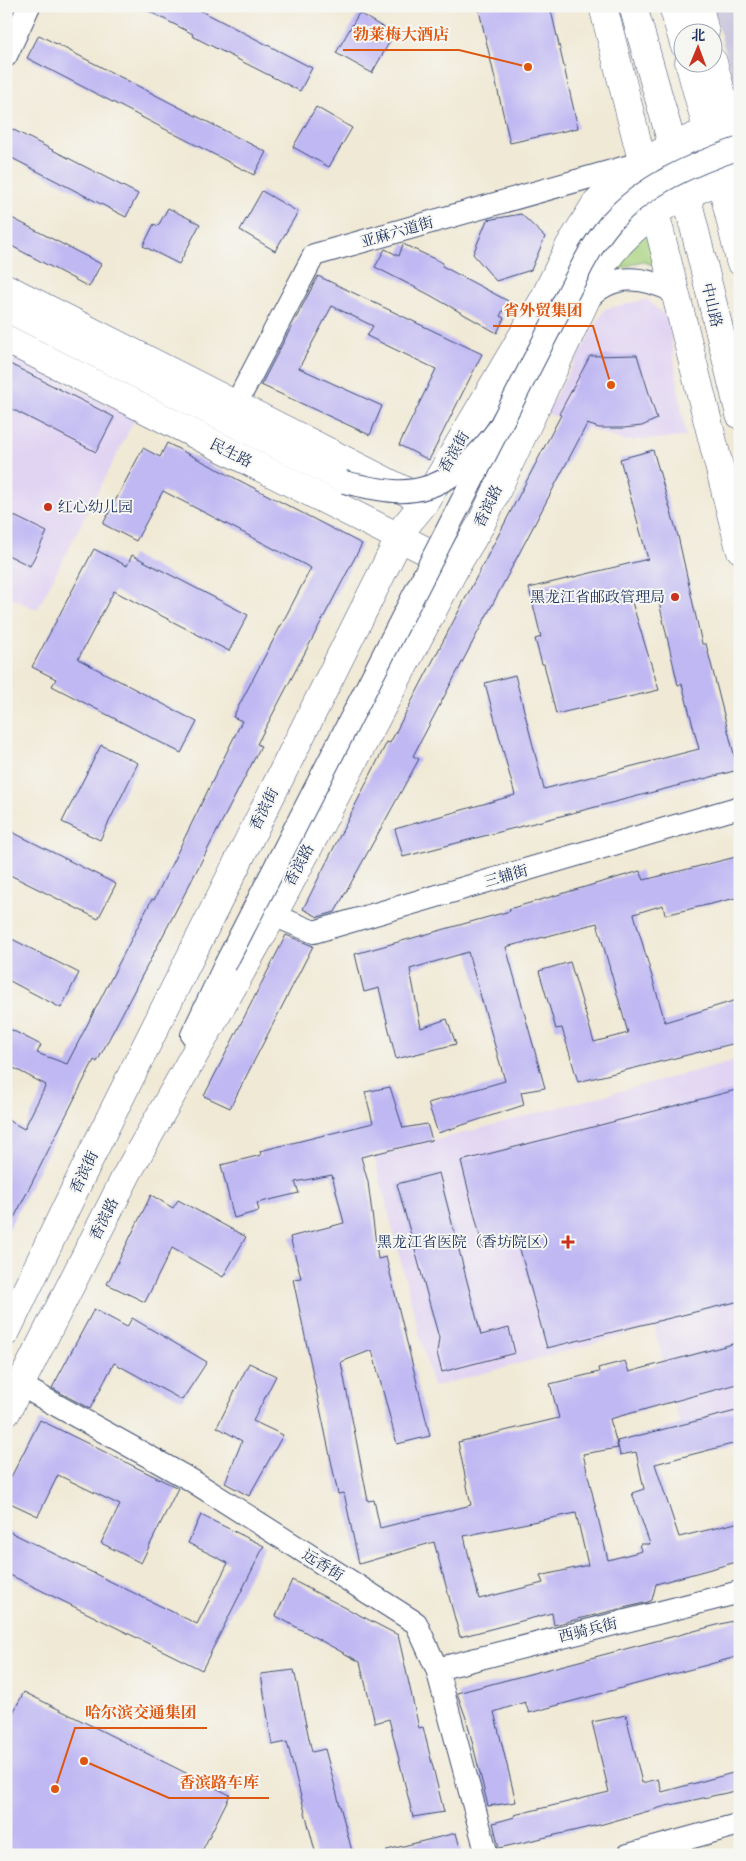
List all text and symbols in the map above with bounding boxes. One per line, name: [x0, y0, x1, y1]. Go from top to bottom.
callout: 勃莱梅大酒店: [343, 19, 459, 50]
north arrow: [674, 22, 724, 72]
text: 勃莱梅大酒店: [353, 25, 449, 47]
text: 北: [691, 27, 705, 46]
street label: 亚麻六道街: [358, 213, 436, 254]
street label: 中山路: [695, 281, 726, 330]
callout: 省外贸集团: [493, 295, 593, 326]
text: 省外贸集团: [503, 301, 583, 323]
street label: 香滨街: [435, 428, 476, 477]
street label: 民生路: [205, 435, 255, 474]
street label: 香滨路: [470, 482, 509, 531]
place label: 红心幼儿园: [58, 498, 133, 519]
marker: 红心幼儿园: [42, 501, 54, 513]
place label: 黑龙江省邮政管理局: [530, 588, 665, 609]
marker: 黑龙江省邮政管理局: [669, 591, 681, 603]
street label: 香滨街: [246, 785, 285, 835]
street label: 香滨路: [280, 841, 320, 891]
street label: 三辅街: [482, 861, 531, 894]
street label: 香滨街: [66, 1148, 105, 1197]
street label: 香滨路: [86, 1195, 125, 1245]
place label: 黑龙江省医院（香坊院区）: [377, 1233, 557, 1254]
marker: 黑龙江省医院（香坊院区）: [561, 1235, 575, 1249]
street label: 远香街: [298, 1545, 347, 1587]
street label: 西骑兵街: [557, 1614, 620, 1649]
callout: 哈尔滨交通集团: [75, 1697, 207, 1728]
text: 哈尔滨交通集团: [85, 1703, 197, 1725]
callout: 香滨路车库: [169, 1767, 269, 1798]
text: 香滨路车库: [179, 1773, 259, 1795]

